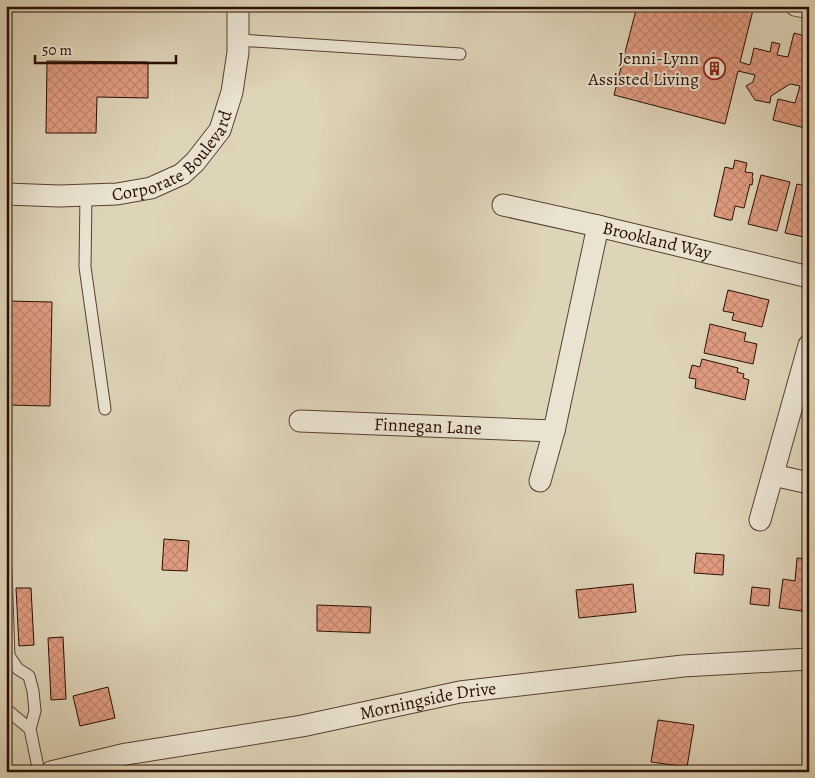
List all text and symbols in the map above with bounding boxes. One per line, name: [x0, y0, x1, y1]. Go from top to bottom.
scale bar: [35, 32, 176, 64]
text: 50 m: [42, 40, 72, 60]
place label: Jenni-Lynn Assisted Living: [587, 46, 699, 91]
building icon: Jenni-Lynn Assisted Living: [703, 56, 727, 80]
street label: Corporate Boulevard: [110, 107, 238, 207]
street label: Brookland Way: [600, 215, 715, 265]
street label: Finnegan Lane: [374, 412, 482, 440]
street label: Morningside Drive: [357, 676, 498, 725]

